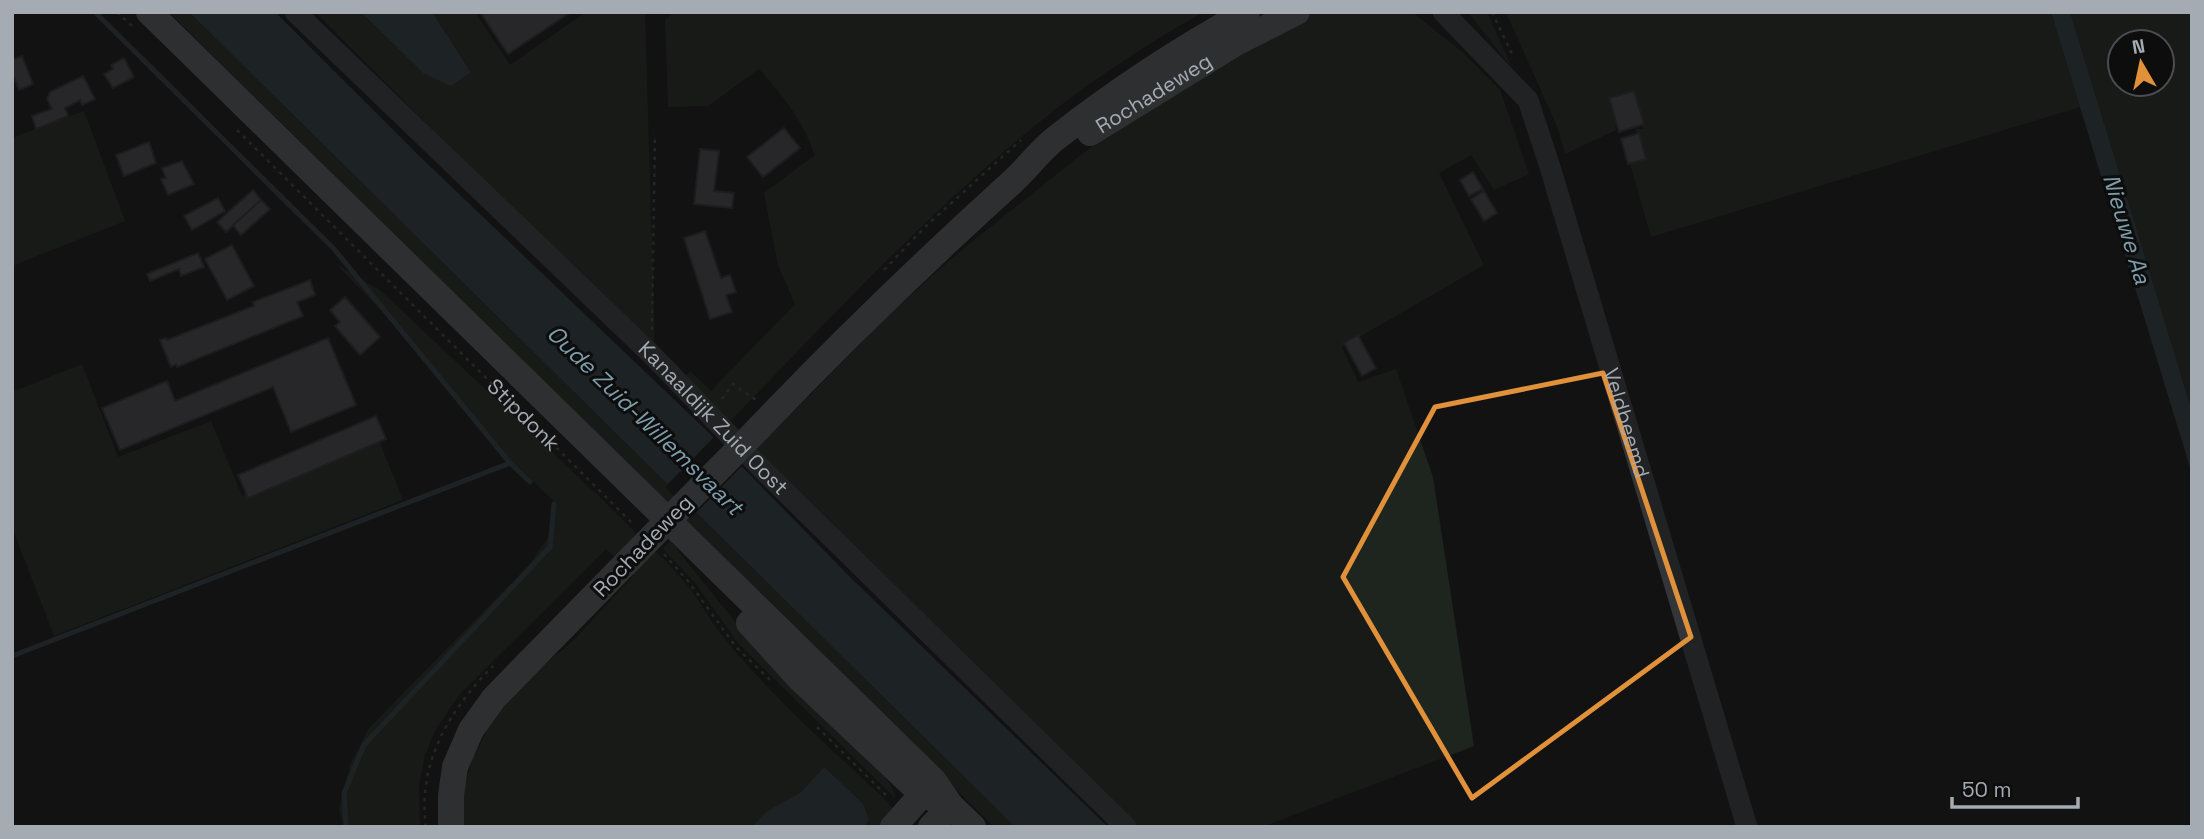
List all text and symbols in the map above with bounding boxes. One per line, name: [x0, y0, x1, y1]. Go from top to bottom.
north arrow: [2106, 28, 2176, 98]
text: N: [2130, 33, 2147, 60]
street label: Rochadeweg: [1090, 47, 1217, 139]
water label: Nieuwe Aa: [2096, 170, 2158, 289]
water label: Oude Zuid-Willemsvaart: [541, 318, 751, 523]
street label: Kanaaldijk Zuid Oost: [633, 335, 794, 500]
street label: Veldbeemd: [1598, 365, 1656, 481]
street label: Stipdonk: [482, 373, 566, 457]
street label: Rochadeweg: [587, 489, 698, 602]
scale bar: [1952, 766, 2078, 810]
text: 50 m: [1962, 776, 2012, 803]

